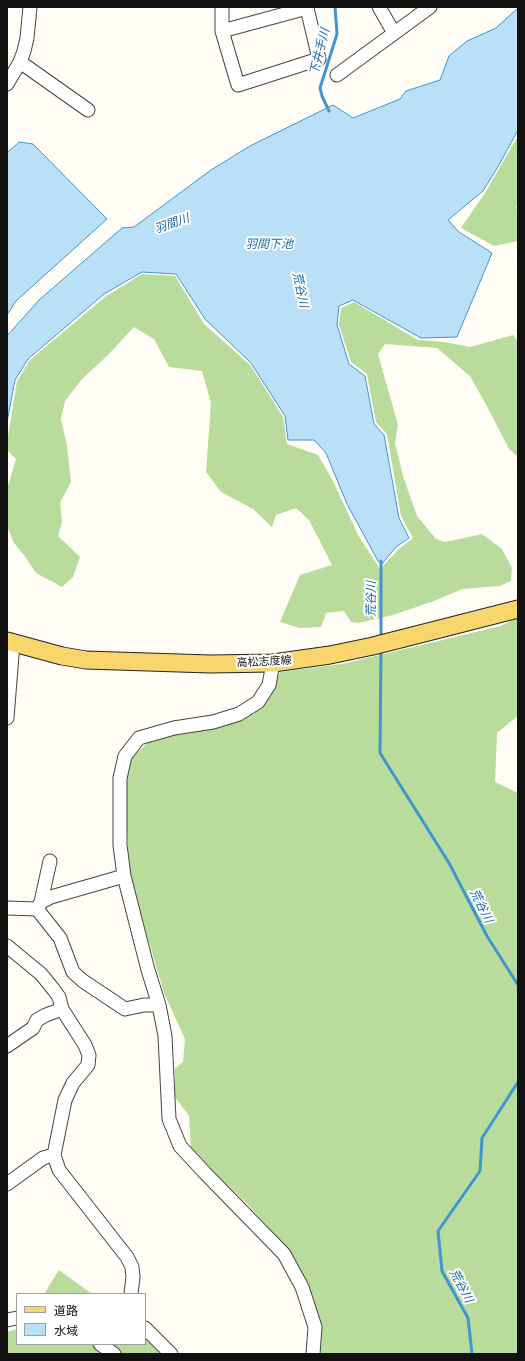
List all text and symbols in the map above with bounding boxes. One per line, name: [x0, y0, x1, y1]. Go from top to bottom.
water label: 下井手川: [307, 27, 333, 77]
water label: 羽間川: [153, 211, 191, 237]
water label: 羽間下池: [245, 238, 293, 252]
water label: 荒谷川: [289, 271, 311, 309]
water label: 荒谷川: [365, 581, 379, 617]
street label: 高松志度線: [236, 654, 292, 670]
water label: 荒谷川: [466, 887, 496, 925]
water label: 荒谷川: [446, 1267, 476, 1305]
legend: [16, 1293, 146, 1345]
text: 道路: [54, 1303, 78, 1318]
text: 水域: [54, 1323, 78, 1338]

